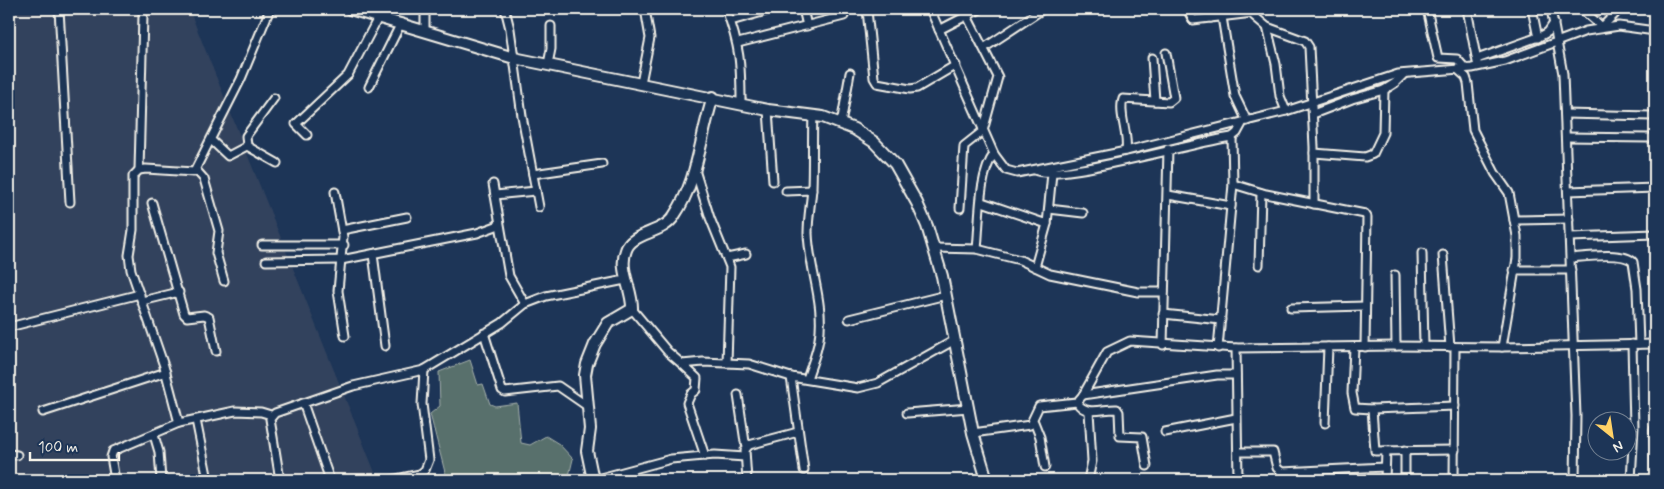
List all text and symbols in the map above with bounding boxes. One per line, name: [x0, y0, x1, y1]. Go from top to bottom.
north arrow: [1586, 412, 1636, 462]
scale bar: [30, 429, 119, 461]
text: N: [1609, 436, 1627, 457]
text: 100 m: [38, 438, 78, 458]

